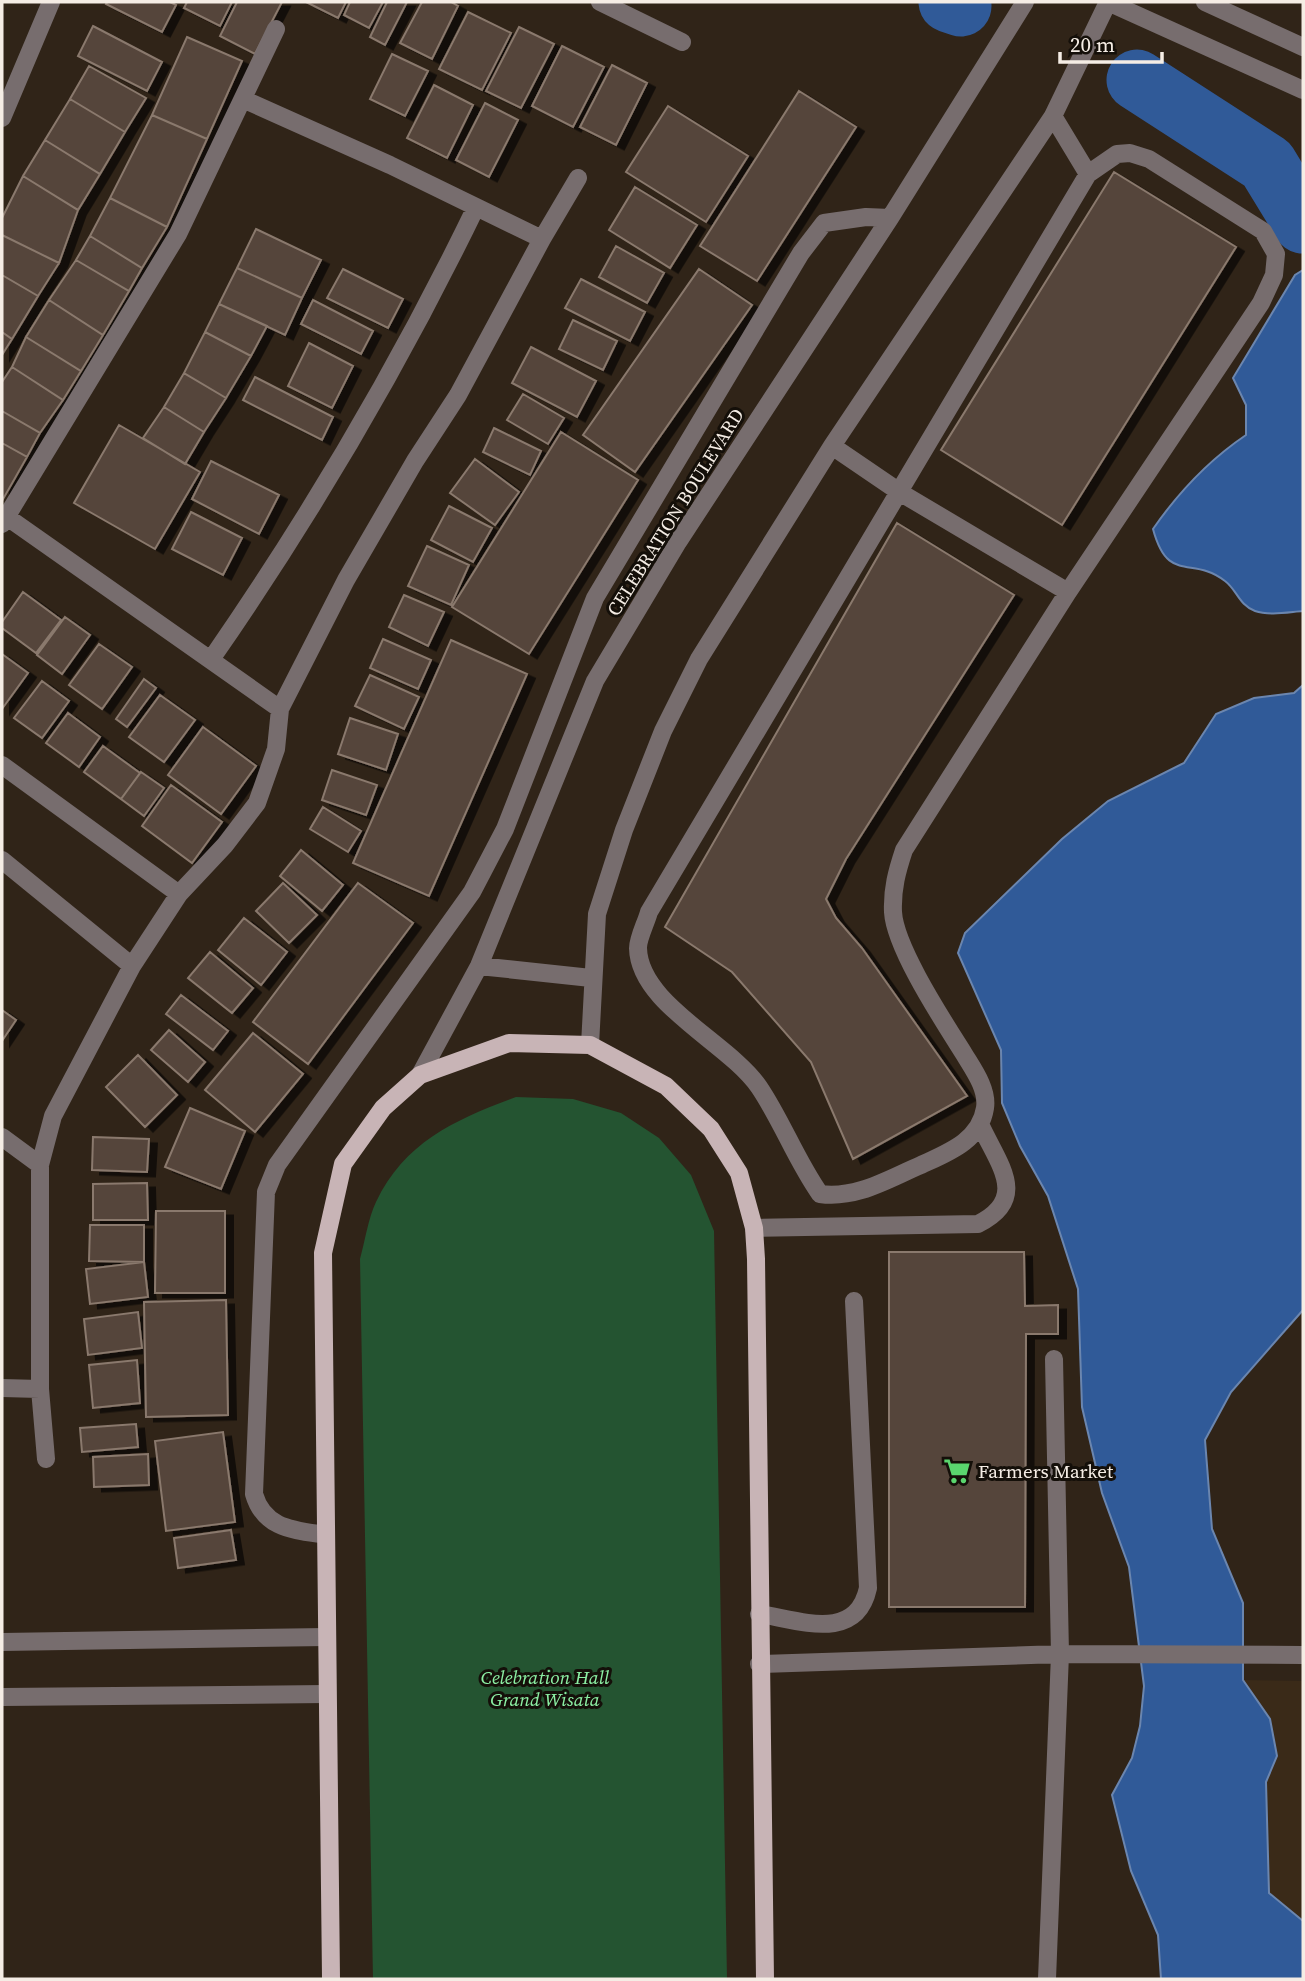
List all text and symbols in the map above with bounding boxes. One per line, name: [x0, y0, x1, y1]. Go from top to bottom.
scale bar: [1060, 21, 1162, 65]
text: 20 m: [1070, 30, 1115, 59]
street label: CELEBRATION BOULEVARD: [600, 403, 750, 621]
supermarket icon: Farmers Market: [942, 1456, 972, 1486]
place label: Farmers Market: [978, 1458, 1114, 1484]
park label: Celebration Hall Grand Wisata: [481, 1664, 610, 1712]

